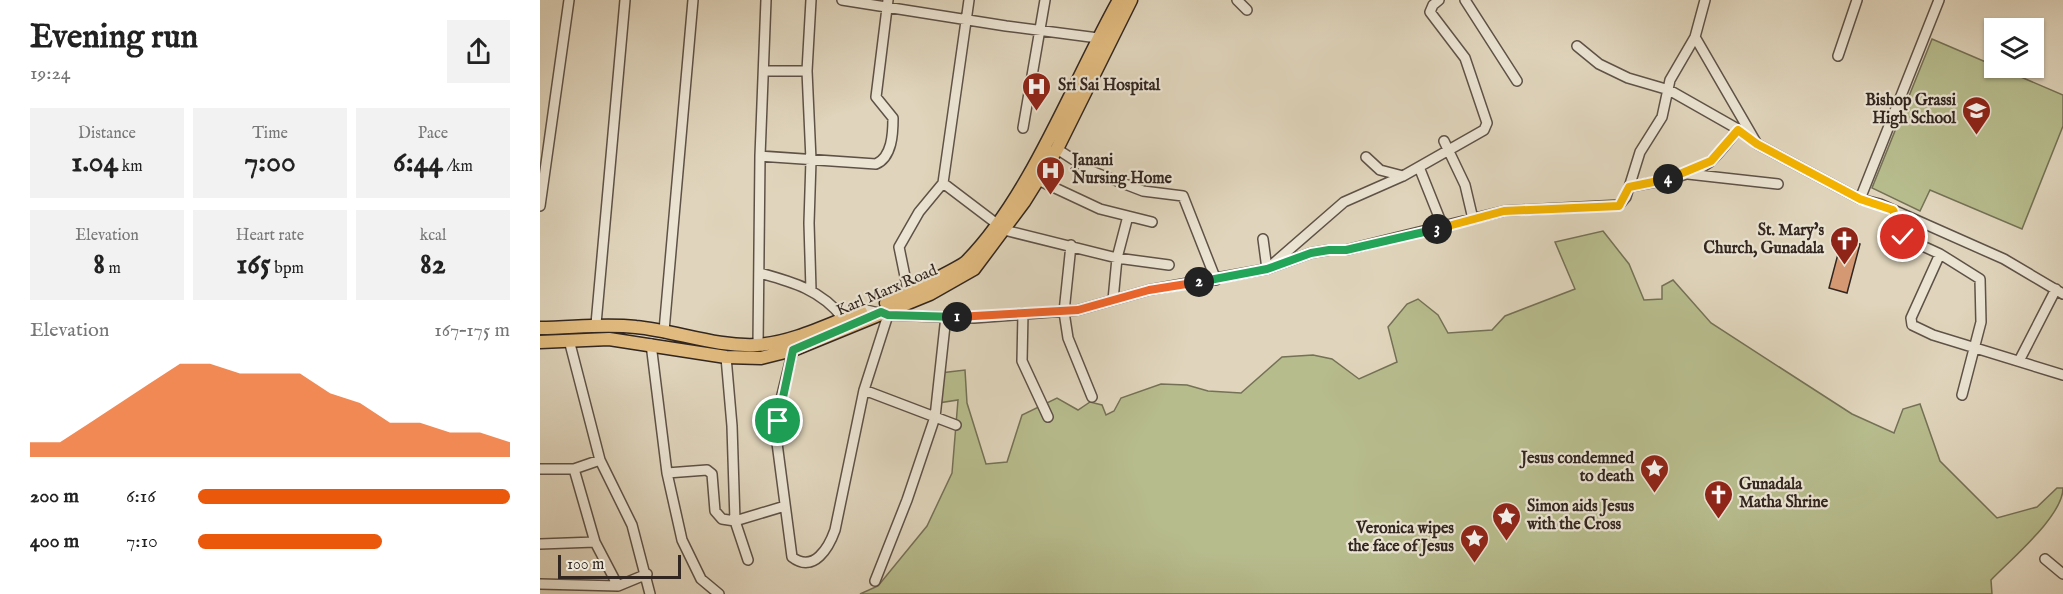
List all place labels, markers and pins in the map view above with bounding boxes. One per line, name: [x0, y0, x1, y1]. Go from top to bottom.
hospital icon: Sri Sai Hospital: [1021, 70, 1053, 112]
place label: Sri Sai Hospital: [1058, 76, 1161, 96]
place label: Bishop Grassi High School: [1865, 91, 1957, 129]
school or university icon: Bishop Grassi High School: [1961, 94, 1993, 136]
place label: Janani Nursing Home: [1070, 151, 1173, 189]
hospital icon: Janani Nursing Home: [1035, 154, 1067, 196]
pin: 4: [1653, 164, 1683, 194]
pin: [1877, 211, 1928, 262]
pin: 3: [1422, 214, 1452, 244]
place label: St. Mary's Church, Gunadala: [1704, 221, 1825, 259]
church icon: St. Mary's Church, Gunadala: [1829, 224, 1861, 266]
pin: 2: [1184, 267, 1214, 297]
pin: 1: [942, 302, 972, 332]
pin: [752, 395, 803, 446]
place label: Jesus condemned to death: [1519, 449, 1634, 487]
place icon: Jesus condemned to death: [1639, 452, 1671, 494]
place label: Gunadala Matha Shrine: [1739, 475, 1829, 513]
church icon: Gunadala Matha Shrine: [1702, 478, 1734, 520]
place label: Simon aids Jesus with the Cross: [1526, 497, 1635, 535]
place icon: Simon aids Jesus with the Cross: [1490, 500, 1522, 542]
place label: Veronica wipes the face of Jesus: [1347, 519, 1454, 557]
place icon: Veronica wipes the face of Jesus: [1459, 522, 1491, 564]

